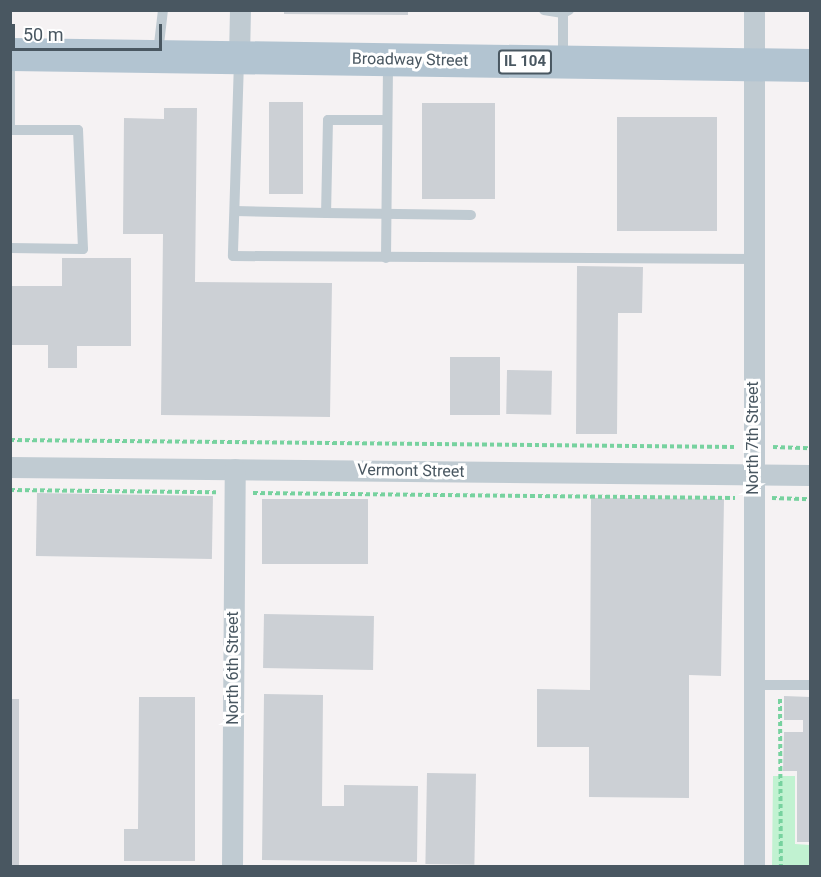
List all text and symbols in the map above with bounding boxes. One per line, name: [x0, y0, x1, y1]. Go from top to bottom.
scale bar: [15, 12, 165, 50]
text: 50 m: [23, 24, 63, 45]
street label: Broadway Street: [352, 49, 468, 71]
road number: IL 104: [496, 50, 554, 74]
street label: North 7th Street: [743, 381, 763, 495]
street label: Vermont Street: [357, 460, 465, 482]
street label: North 6th Street: [223, 611, 243, 725]

